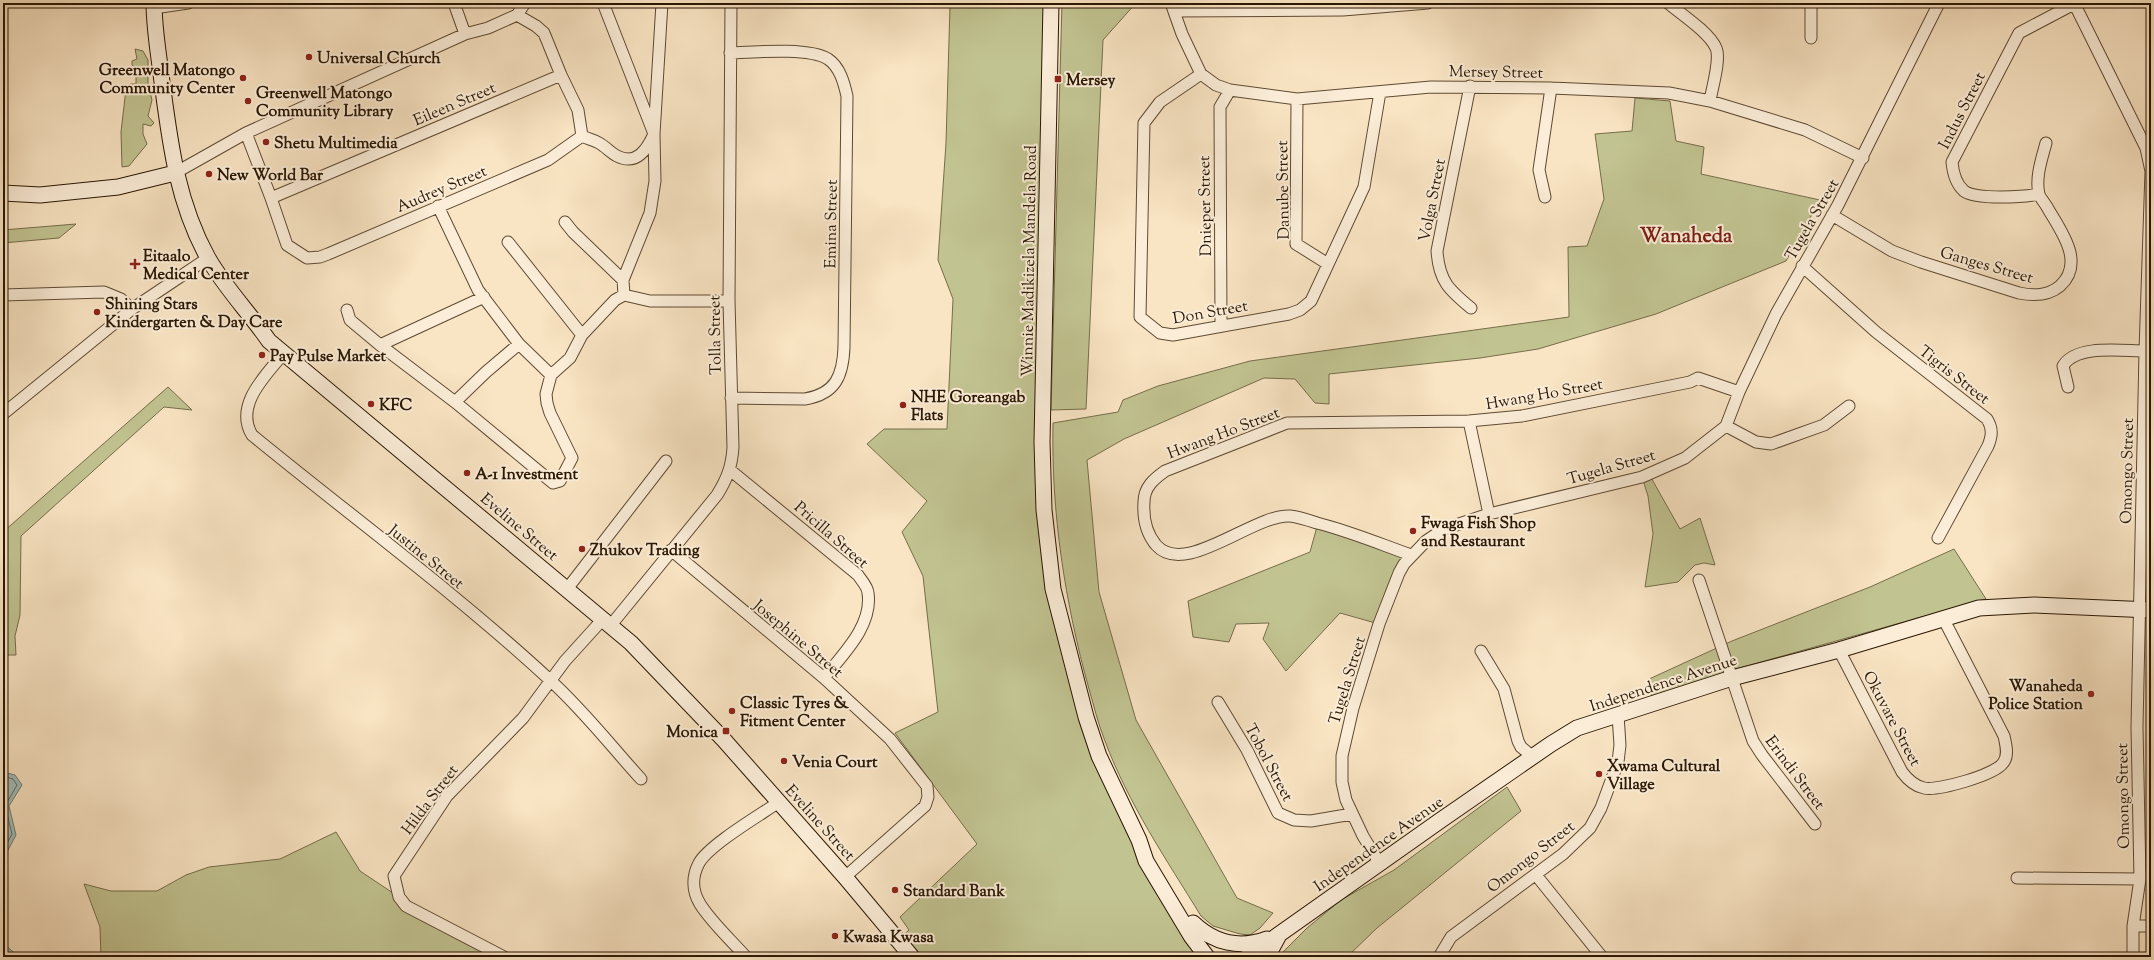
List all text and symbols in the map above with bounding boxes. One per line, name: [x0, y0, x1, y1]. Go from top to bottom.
place label: Universal Church: [317, 48, 441, 71]
marker: Universal Church: [304, 52, 314, 62]
place label: Greenwell Matongo Community Center: [99, 60, 236, 101]
street label: Mersey Street: [1449, 61, 1544, 86]
street label: Indus Street: [1934, 68, 1993, 154]
place label: Mersey: [1066, 70, 1115, 93]
marker: Greenwell Matongo Community Center: [238, 73, 248, 83]
marker: Mersey: [1053, 74, 1063, 84]
street label: Eileen Street: [410, 77, 500, 133]
place label: Greenwell Matongo Community Library: [256, 83, 393, 124]
marker: Greenwell Matongo Community Library: [243, 96, 253, 106]
place label: Shetu Multimedia: [274, 133, 398, 156]
marker: Shetu Multimedia: [261, 137, 271, 147]
street label: Danube Street: [1272, 140, 1297, 240]
street label: Winnie Madikizela Mandela Road: [1017, 145, 1044, 377]
street label: Dnieper Street: [1194, 155, 1219, 257]
street label: Volga Street: [1414, 156, 1453, 244]
street label: Audrey Street: [393, 161, 491, 220]
place label: New World Bar: [217, 165, 324, 188]
marker: New World Bar: [204, 169, 214, 179]
street label: Tugela Street: [1781, 175, 1846, 265]
street label: Emina Street: [820, 179, 845, 269]
district label: Wanaheda: [1640, 223, 1733, 252]
street label: Ganges Street: [1937, 242, 2036, 291]
place label: Eitaalo Medical Center: [143, 246, 250, 287]
marker: Eitaalo Medical Center: [130, 259, 140, 269]
place label: Shining Stars Kindergarten & Day Care: [105, 294, 283, 335]
street label: Tolla Street: [704, 294, 729, 375]
street label: Don Street: [1171, 295, 1250, 331]
marker: Shining Stars Kindergarten & Day Care: [92, 307, 102, 317]
street label: Tigris Street: [1913, 341, 1994, 411]
place label: Pay Pulse Market: [270, 346, 387, 369]
marker: Pay Pulse Market: [257, 350, 267, 360]
street label: Hwang Ho Street: [1484, 374, 1605, 417]
place label: NHE Goreangab Flats: [911, 387, 1025, 428]
place label: KFC: [379, 395, 412, 418]
marker: KFC: [366, 399, 376, 409]
marker: NHE Goreangab Flats: [898, 400, 908, 410]
street label: Hwang Ho Street: [1164, 402, 1284, 466]
street label: Omongo Street: [2116, 417, 2141, 524]
street label: Tugela Street: [1565, 445, 1659, 492]
place label: A-1 Investment: [475, 464, 579, 487]
marker: A-1 Investment: [462, 468, 472, 478]
street label: Eveline Street: [474, 488, 563, 568]
street label: Pricilla Street: [788, 497, 873, 575]
place label: Fwaga Fish Shop and Restaurant: [1421, 513, 1536, 554]
street label: Justine Street: [382, 520, 469, 596]
marker: Fwaga Fish Shop and Restaurant: [1408, 526, 1418, 536]
place label: Zhukov Trading: [590, 540, 700, 563]
marker: Zhukov Trading: [577, 544, 587, 554]
street label: Josephine Street: [747, 595, 848, 685]
street label: Tugela Street: [1324, 633, 1373, 727]
street label: Independence Avenue: [1587, 650, 1740, 719]
street label: Okuvare Street: [1856, 667, 1926, 771]
place label: Wanaheda Police Station: [1989, 676, 2084, 717]
marker: Wanaheda Police Station: [2086, 689, 2096, 699]
place label: Classic Tyres & Fitment Center: [740, 693, 849, 734]
marker: Classic Tyres & Fitment Center: [727, 706, 737, 716]
street label: Tobol Street: [1238, 720, 1298, 807]
place label: Monica: [666, 722, 719, 745]
marker: Monica: [721, 726, 731, 736]
street label: Erindi Street: [1758, 732, 1830, 816]
street label: Omongo Street: [2112, 742, 2137, 849]
place label: Venia Court: [792, 752, 878, 775]
marker: Venia Court: [779, 756, 789, 766]
place label: Xwama Cultural Village: [1607, 756, 1721, 797]
street label: Hilda Street: [397, 760, 465, 840]
marker: Xwama Cultural Village: [1594, 769, 1604, 779]
street label: Eveline Street: [779, 781, 860, 867]
street label: Independence Avenue: [1310, 792, 1449, 899]
street label: Omongo Street: [1483, 816, 1581, 900]
place label: Standard Bank: [903, 881, 1005, 904]
marker: Standard Bank: [890, 885, 900, 895]
place label: Kwasa Kwasa: [843, 927, 934, 950]
marker: Kwasa Kwasa: [830, 931, 840, 941]

